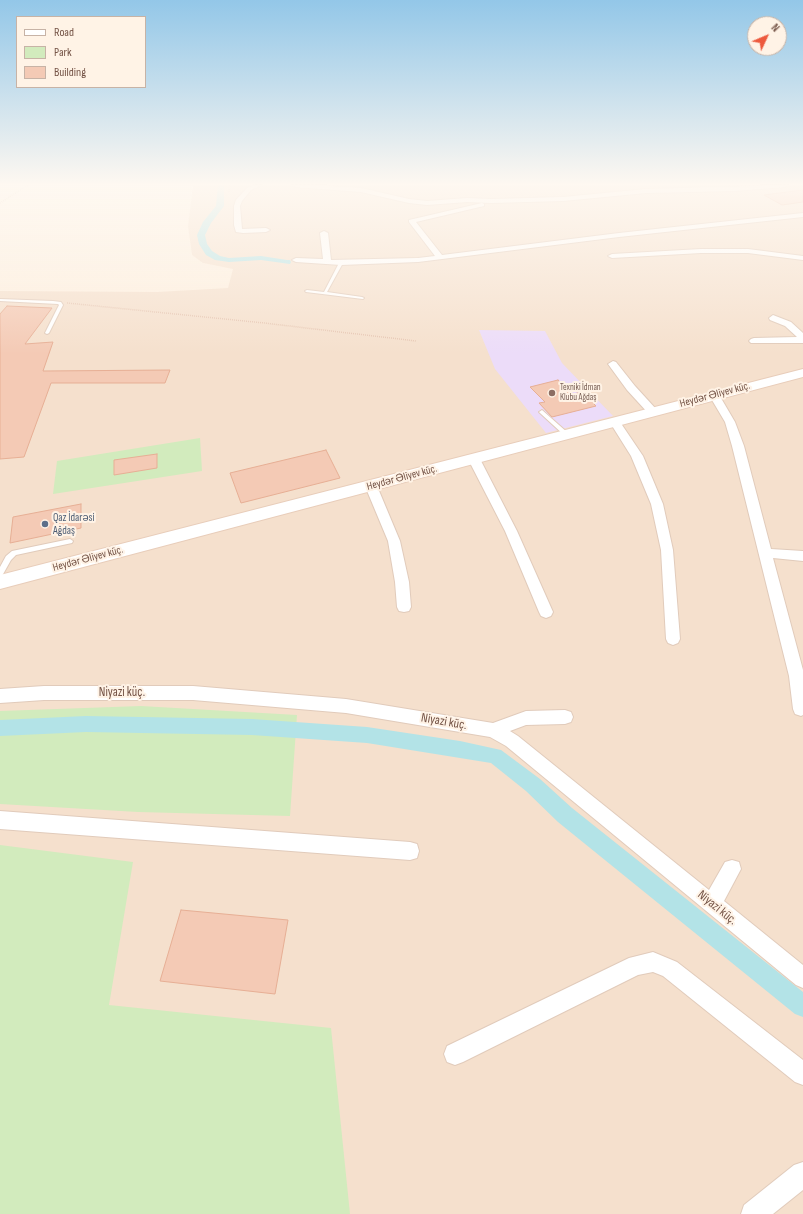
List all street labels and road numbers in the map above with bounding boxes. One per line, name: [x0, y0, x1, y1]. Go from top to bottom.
street label: Heydər Əliyev küç.: [678, 379, 752, 411]
street label: Heydər Əliyev küç.: [365, 462, 439, 494]
street label: Heydər Əliyev küç.: [51, 543, 125, 575]
street label: Niyazi küç.: [99, 685, 145, 701]
street label: Niyazi küç.: [420, 710, 468, 734]
street label: Niyazi küç.: [694, 887, 740, 929]

